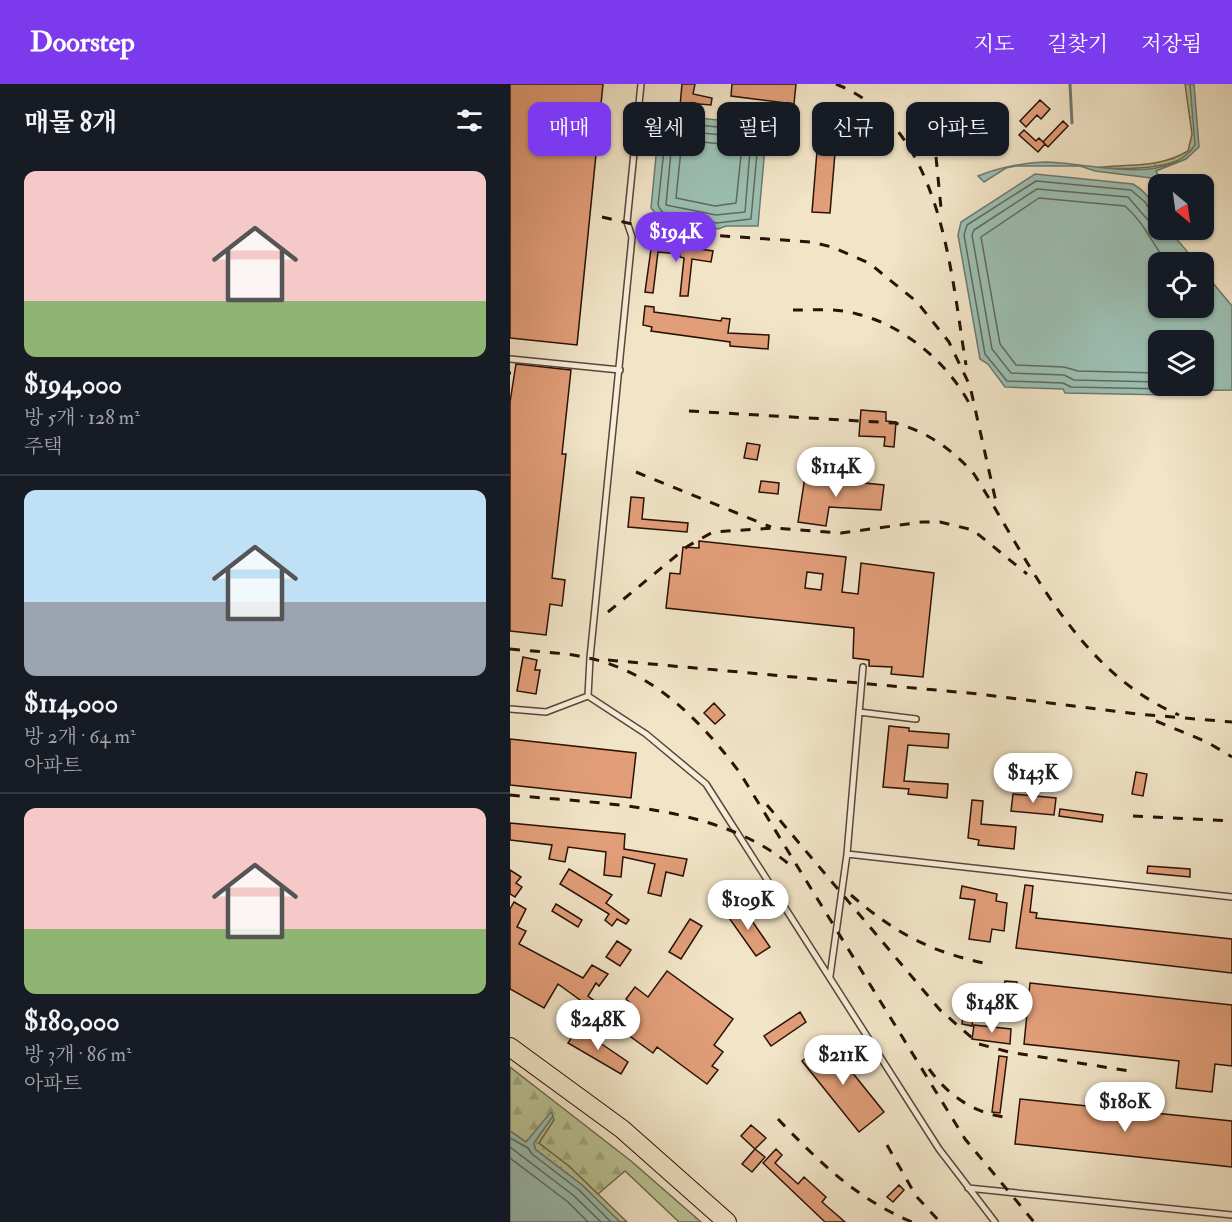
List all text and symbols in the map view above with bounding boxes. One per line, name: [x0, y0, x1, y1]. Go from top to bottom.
text: Doorstep: [30, 25, 135, 60]
text: 지도: [974, 31, 1014, 58]
text: 길찾기: [1047, 31, 1108, 58]
text: 저장됨: [1141, 31, 1202, 58]
chip: 매매: [528, 102, 611, 156]
chip: 월세: [623, 102, 705, 156]
chip: 필터: [717, 102, 800, 156]
chip: 신규: [812, 102, 894, 156]
chip: 아파트: [906, 102, 1009, 156]
icon: filters: [453, 104, 486, 137]
text: 매물 8개: [24, 107, 117, 139]
north arrow: [1148, 174, 1214, 240]
map controls: [1148, 174, 1214, 396]
icon: home: [201, 210, 309, 318]
pin: $194K: [634, 212, 718, 263]
text: $194K: [649, 219, 703, 244]
button: locate: [1148, 252, 1214, 318]
button: layers: [1148, 330, 1214, 396]
text: $194,000: [24, 369, 122, 401]
text: 방 5개 · 128 m²: [24, 405, 140, 430]
text: 주택: [24, 434, 63, 459]
pin: $114K: [794, 447, 878, 498]
text: $114K: [811, 454, 861, 479]
icon: home: [201, 529, 309, 637]
text: $114,000: [24, 688, 118, 720]
text: 방 2개 · 64 m²: [24, 724, 136, 749]
text: 아파트: [24, 753, 82, 778]
pin: $143K: [991, 753, 1075, 804]
text: $143K: [1008, 760, 1058, 785]
icon: home: [201, 847, 309, 955]
pin: $109K: [706, 880, 790, 931]
text: $109K: [722, 887, 774, 912]
pin: $148K: [950, 983, 1034, 1034]
text: $148K: [966, 990, 1018, 1015]
pin: $248K: [556, 1000, 640, 1051]
text: $180,000: [24, 1006, 120, 1038]
text: $248K: [570, 1007, 626, 1032]
pin: $211K: [801, 1035, 885, 1086]
text: 방 3개 · 86 m²: [24, 1042, 132, 1067]
text: $211K: [818, 1042, 868, 1067]
text: 아파트: [24, 1071, 82, 1096]
pin: $180K: [1083, 1082, 1167, 1133]
text: $180K: [1099, 1089, 1151, 1114]

